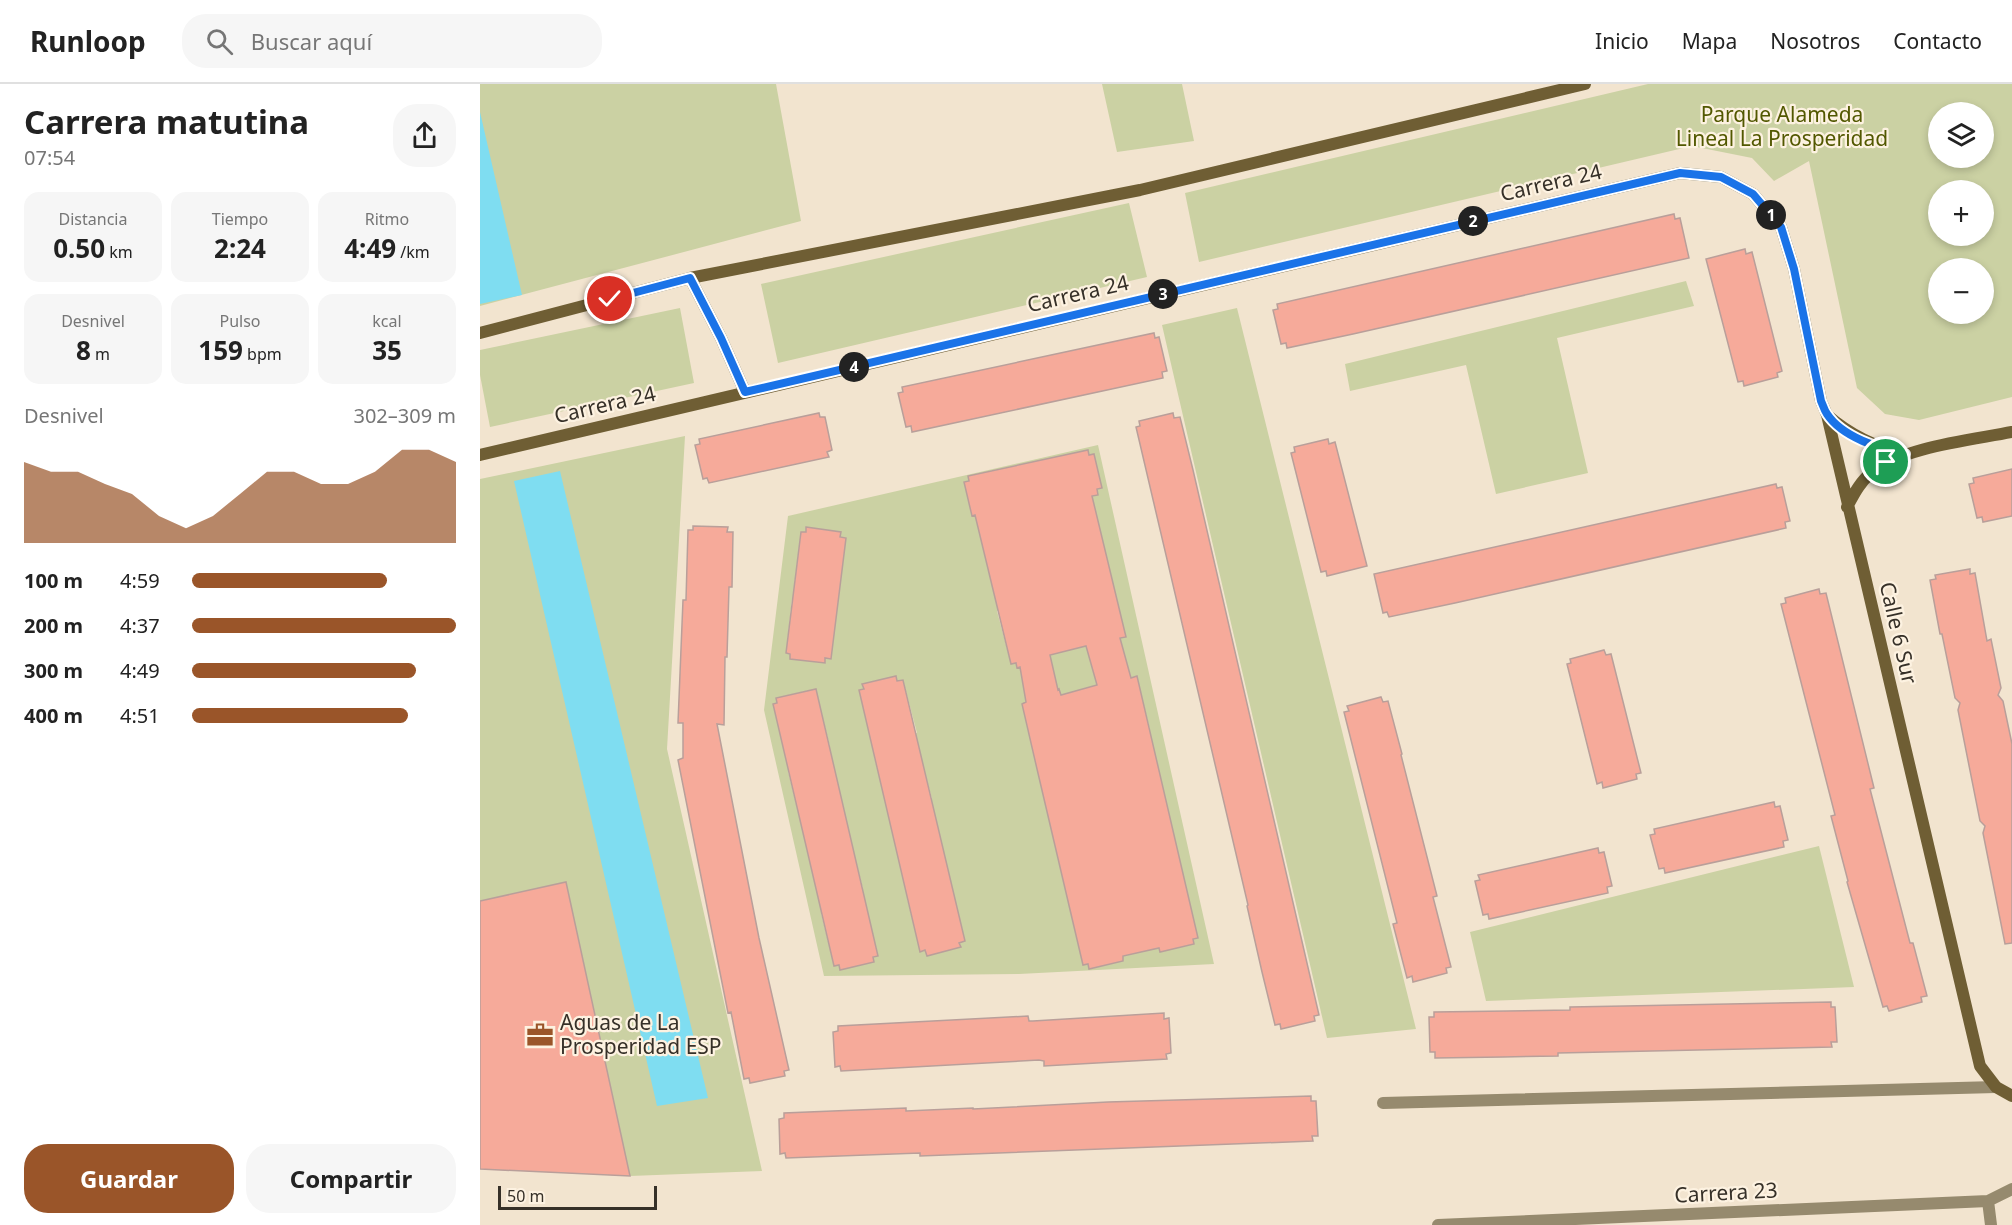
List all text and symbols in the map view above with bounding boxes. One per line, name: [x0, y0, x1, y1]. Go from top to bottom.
search box: [182, 14, 602, 68]
text: Runloop: [30, 22, 146, 60]
icon: search: [203, 25, 236, 58]
text: Buscar aquí: [251, 26, 372, 56]
text: Inicio: [1595, 27, 1649, 55]
text: Mapa: [1682, 27, 1737, 55]
text: Nosotros: [1770, 27, 1860, 55]
text: Contacto: [1893, 27, 1982, 55]
text: Carrera matutina: [24, 99, 309, 144]
park label: Parque Alameda Lineal La Prosperidad: [1676, 100, 1888, 152]
map controls: [1928, 102, 1994, 324]
button: layers: [1928, 102, 1994, 168]
button: share: [393, 104, 456, 167]
text: 07:54: [24, 144, 75, 171]
street label: Carrera 24: [1497, 157, 1604, 207]
button: +: [1928, 180, 1994, 246]
pin: 1: [1756, 200, 1786, 230]
text: 1: [1766, 204, 1776, 226]
pin: 2: [1458, 206, 1488, 236]
text: Distancia: [59, 208, 127, 230]
text: Tiempo: [212, 208, 268, 230]
text: Ritmo: [365, 208, 409, 230]
text: 2: [1468, 210, 1478, 232]
text: 0.50: [53, 230, 105, 266]
text: 2:24: [214, 230, 266, 266]
text: 4:49: [344, 230, 396, 266]
text: km: [105, 241, 133, 263]
text: /km: [396, 241, 430, 263]
button: −: [1928, 258, 1994, 324]
street label: Carrera 24: [1024, 268, 1131, 318]
pin: [584, 273, 635, 324]
pin: 3: [1148, 279, 1178, 309]
icon: check: [593, 282, 626, 315]
text: 3: [1158, 283, 1168, 305]
text: Desnivel: [61, 310, 125, 332]
text: Pulso: [219, 310, 261, 332]
text: kcal: [372, 310, 402, 332]
text: 8: [76, 332, 91, 368]
text: 159: [198, 332, 243, 368]
text: 35: [372, 332, 402, 368]
text: m: [91, 343, 110, 365]
text: bpm: [243, 343, 282, 365]
pin: 4: [839, 352, 869, 382]
text: 4: [849, 356, 859, 378]
street label: Carrera 24: [551, 379, 658, 429]
text: Desnivel: [24, 402, 104, 429]
text: 302–309 m: [353, 402, 456, 429]
pin: [1860, 436, 1911, 487]
icon: arrive: [1869, 445, 1902, 478]
text: 100 m: [24, 567, 83, 594]
text: 4:59: [120, 567, 160, 594]
street label: Calle 6 Sur: [1874, 579, 1924, 687]
text: 200 m: [24, 612, 83, 639]
text: 4:37: [120, 612, 160, 639]
text: 300 m: [24, 657, 83, 684]
text: 4:49: [120, 657, 160, 684]
text: 400 m: [24, 702, 83, 729]
text: 4:51: [120, 702, 160, 729]
place label: Aguas de La Prosperidad ESP: [560, 1008, 722, 1060]
office icon: Aguas de La Prosperidad ESP: [525, 1020, 555, 1050]
button: Guardar: [24, 1144, 234, 1213]
button: Compartir: [246, 1144, 456, 1213]
street label: Carrera 23: [1674, 1175, 1778, 1209]
scale bar: [498, 1183, 657, 1210]
text: 50 m: [507, 1185, 544, 1207]

